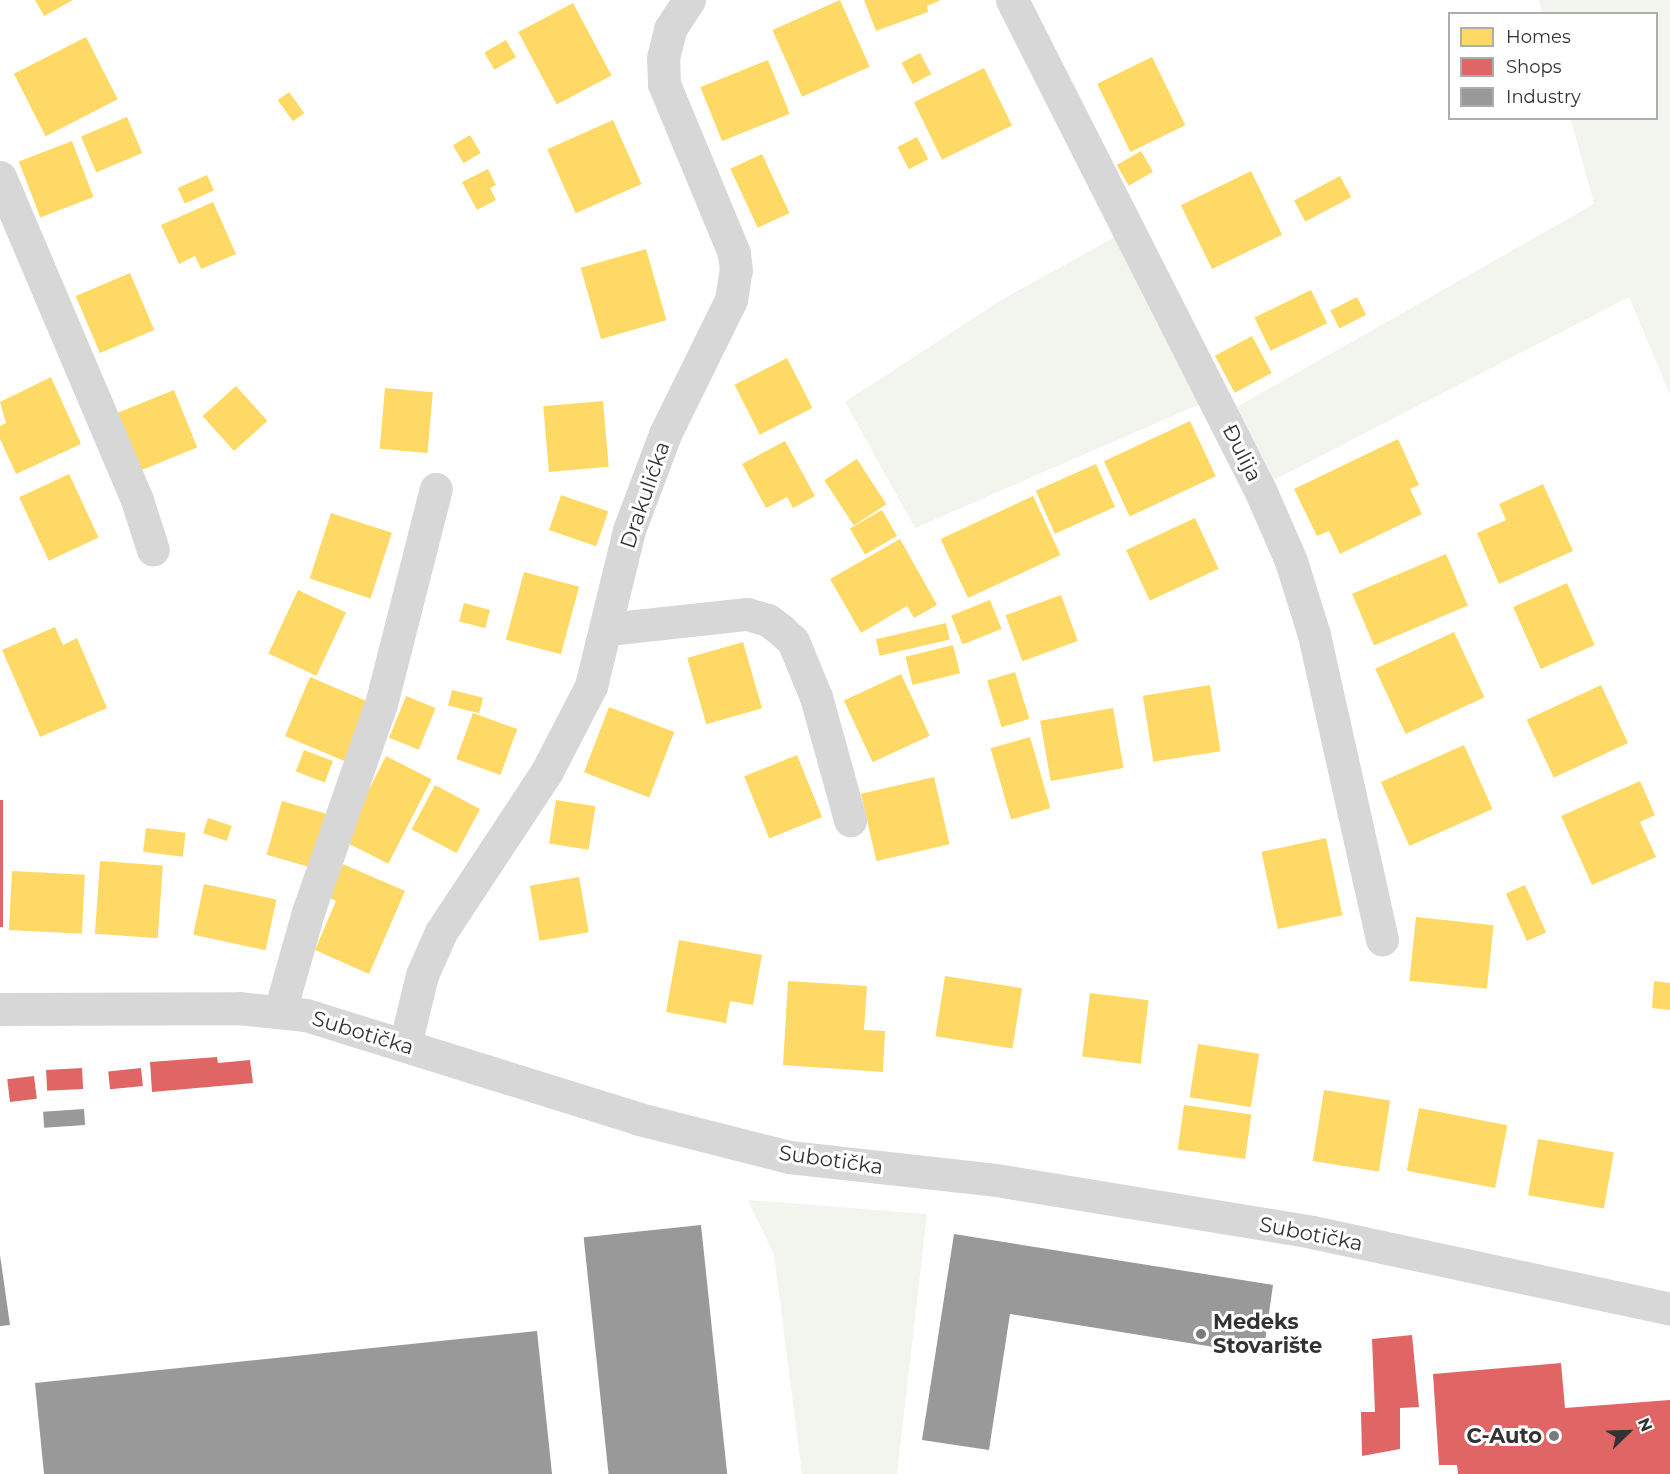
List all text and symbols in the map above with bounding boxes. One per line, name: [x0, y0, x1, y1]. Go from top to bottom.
legend: [1448, 12, 1658, 120]
text: Homes: [1506, 26, 1571, 48]
text: Shops: [1506, 56, 1562, 78]
text: Industry: [1506, 86, 1581, 108]
street label: Đulija: [1217, 420, 1267, 486]
street label: Drakulićka: [615, 438, 675, 552]
street label: Subotička: [309, 1006, 417, 1060]
street label: Subotička: [777, 1140, 885, 1180]
street label: Subotička: [1257, 1212, 1365, 1256]
place label: Medeks Stovarište: [1213, 1309, 1322, 1359]
marker: Medeks Stovarište: [1194, 1327, 1208, 1341]
north arrow: [1598, 1402, 1658, 1462]
text: N: [1634, 1415, 1656, 1434]
place label: C-Auto: [1466, 1423, 1542, 1449]
marker: C-Auto: [1547, 1429, 1561, 1443]

